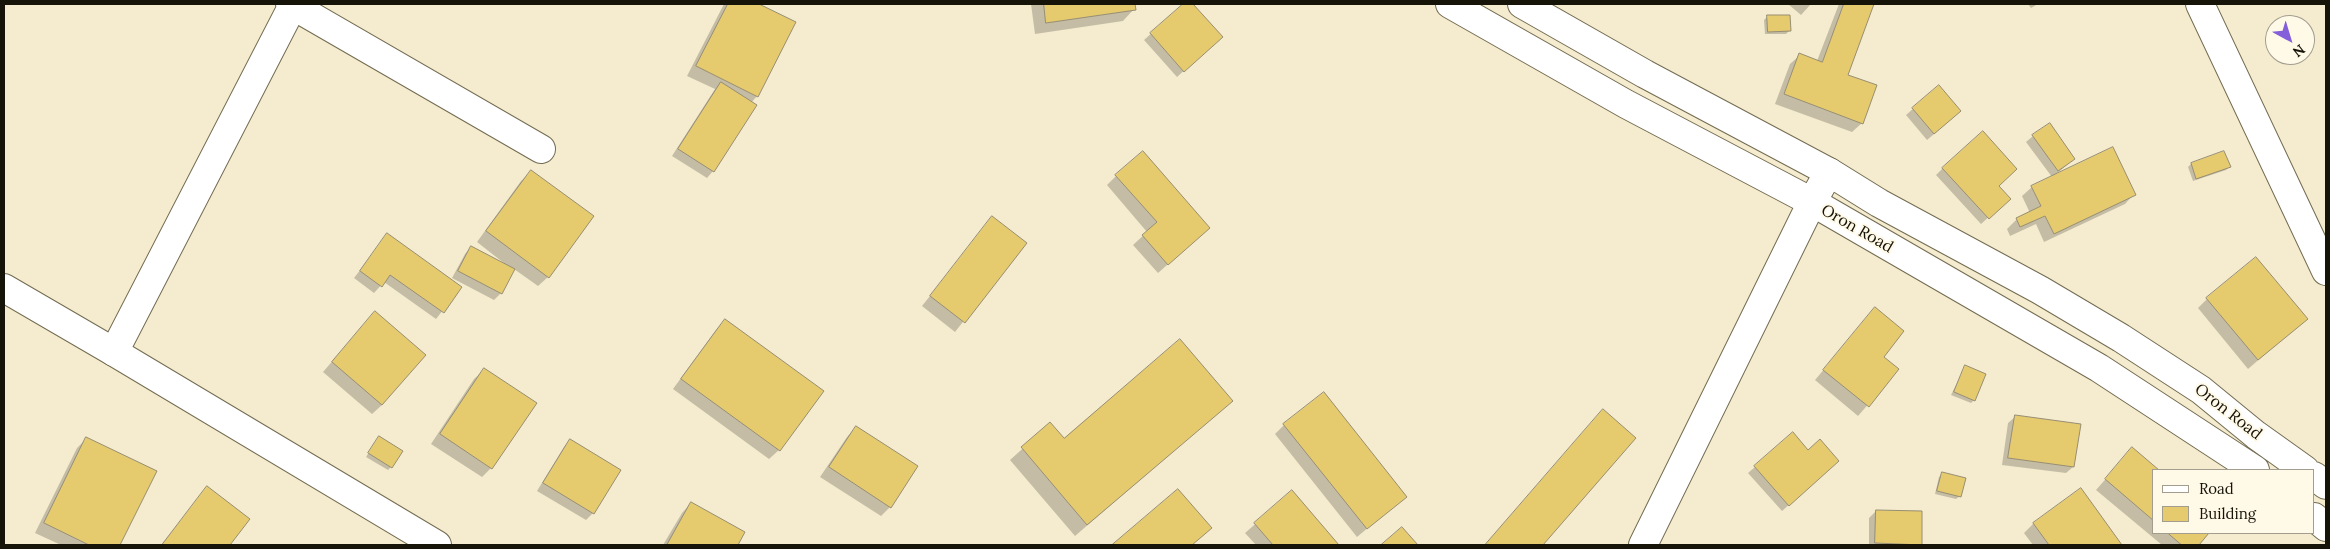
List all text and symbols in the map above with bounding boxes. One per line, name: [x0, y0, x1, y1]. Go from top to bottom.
north arrow: [2265, 15, 2315, 65]
text: N: [2289, 40, 2309, 61]
street label: Oron Road: [1818, 201, 1896, 257]
street label: Oron Road: [2191, 380, 2265, 444]
legend: [2152, 469, 2315, 534]
text: Road: [2199, 479, 2234, 498]
text: Building: [2199, 504, 2256, 523]

